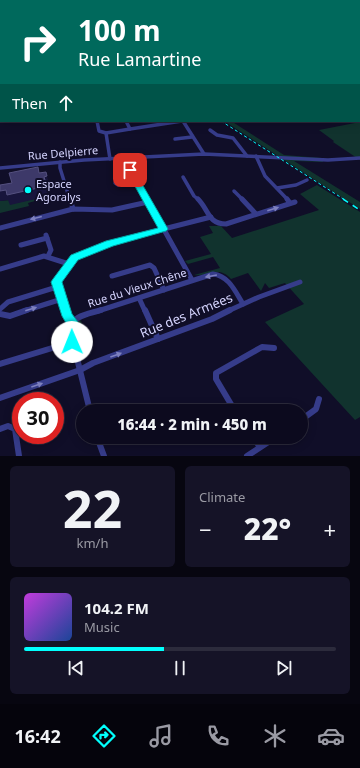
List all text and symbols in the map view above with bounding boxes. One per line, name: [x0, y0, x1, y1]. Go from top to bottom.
text: 100 m: [78, 11, 161, 49]
icon: right: [12, 16, 64, 68]
text: Rue Lamartine: [78, 47, 201, 71]
icon: ahead: [55, 92, 77, 114]
text: Then: [12, 93, 47, 113]
street label: Rue Delpierre: [27, 142, 99, 163]
pin: [113, 153, 147, 187]
icon: arrive: [119, 159, 141, 181]
place label: Espace Agoralys: [36, 176, 81, 204]
marker: Espace Agoralys: [23, 185, 33, 195]
one-way arrow: [267, 206, 279, 212]
one-way arrow: [30, 216, 43, 222]
street label: Rue du Vieux Chêne: [85, 264, 188, 311]
one-way arrow: [205, 273, 217, 279]
street label: Rue des Armées: [137, 288, 235, 342]
one-way arrow: [25, 306, 37, 312]
position arrow: [51, 321, 93, 363]
one-way arrow: [110, 351, 122, 357]
one-way arrow: [31, 382, 43, 388]
speed limit sign: 30: [12, 392, 64, 444]
text: 16:44 · 2 min · 450 m: [117, 414, 267, 434]
text: 22: [63, 472, 122, 543]
text: Climate: [199, 488, 245, 506]
text: 22°: [244, 508, 291, 549]
text: −: [199, 514, 212, 544]
text: +: [323, 514, 336, 544]
text: km/h: [77, 534, 108, 552]
text: 104.2 FM: [84, 598, 149, 618]
text: Music: [84, 618, 120, 636]
icon: previous: [65, 657, 87, 679]
icon: pause: [169, 657, 191, 679]
icon: next: [273, 657, 295, 679]
icon: directions: [90, 722, 118, 750]
icon: music: [147, 722, 175, 750]
icon: phone: [204, 722, 232, 750]
icon: climate: [261, 722, 289, 750]
icon: car: [317, 722, 345, 750]
text: 16:42: [14, 724, 61, 748]

